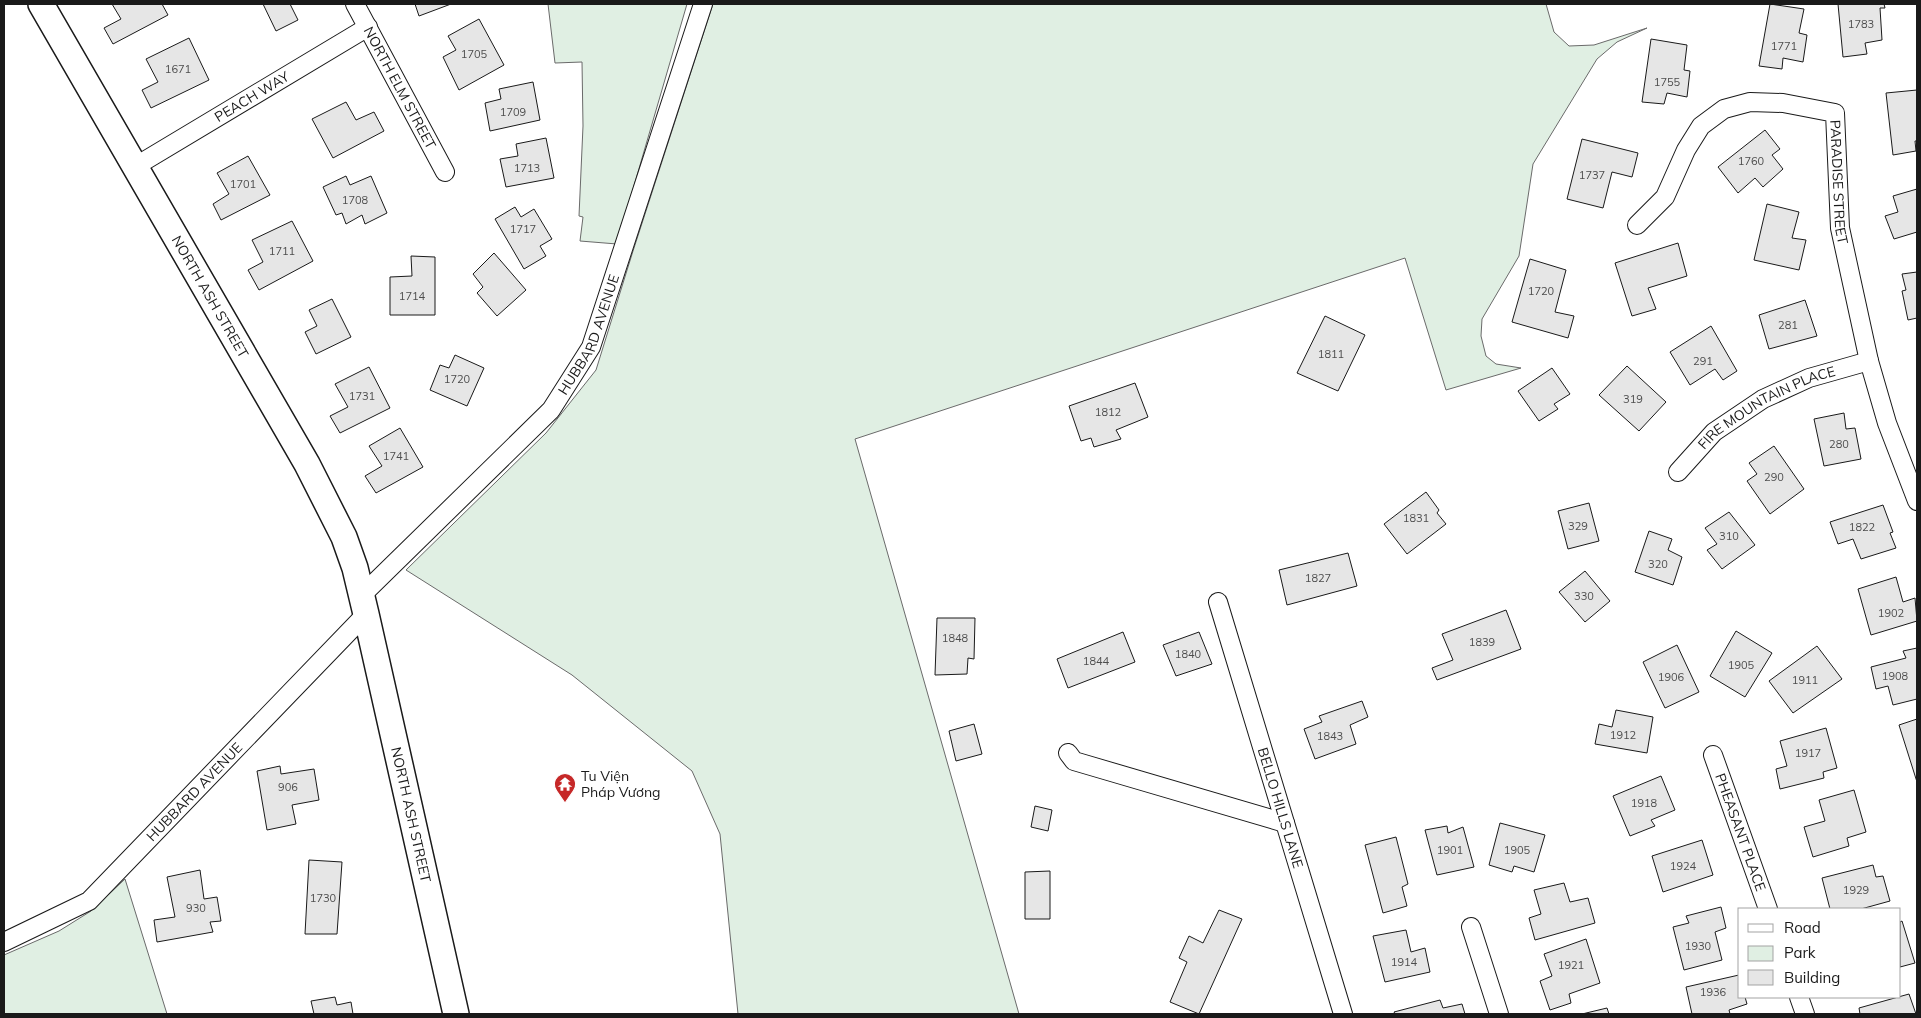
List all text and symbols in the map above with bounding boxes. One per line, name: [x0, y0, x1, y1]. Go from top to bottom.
house number: 1783: [1848, 17, 1874, 31]
street label: NORTH ELM STREET: [360, 23, 440, 153]
house number: 1771: [1771, 39, 1797, 53]
house number: 1705: [461, 47, 488, 61]
house number: 1671: [165, 62, 191, 76]
street label: PEACH WAY: [211, 67, 293, 126]
house number: 1755: [1654, 75, 1681, 89]
house number: 1709: [500, 105, 526, 119]
street label: PARADISE STREET: [1826, 120, 1852, 246]
house number: 1760: [1738, 154, 1765, 168]
house number: 1713: [514, 161, 540, 175]
house number: 1737: [1579, 168, 1605, 182]
house number: 1701: [230, 177, 256, 191]
house number: 1708: [342, 193, 369, 207]
house number: 1717: [510, 222, 536, 236]
street label: NORTH ASH STREET: [168, 232, 253, 361]
house number: 1711: [269, 244, 295, 258]
street label: HUBBARD AVENUE: [554, 272, 623, 398]
house number: 1720: [1528, 284, 1555, 298]
house number: 1714: [399, 289, 426, 303]
house number: 281: [1778, 318, 1798, 332]
house number: 1811: [1318, 347, 1344, 361]
house number: 291: [1693, 354, 1713, 368]
street label: FIRE MOUNTAIN PLACE: [1694, 362, 1837, 453]
house number: 1720: [444, 372, 471, 386]
house number: 1731: [349, 389, 375, 403]
house number: 319: [1623, 392, 1643, 406]
house number: 1812: [1095, 405, 1122, 419]
house number: 280: [1829, 437, 1849, 451]
house number: 1741: [383, 449, 409, 463]
house number: 290: [1764, 470, 1784, 484]
house number: 1831: [1403, 511, 1429, 525]
house number: 329: [1568, 519, 1588, 533]
house number: 1822: [1849, 520, 1876, 534]
house number: 310: [1719, 529, 1739, 543]
house number: 320: [1648, 557, 1668, 571]
house number: 1827: [1305, 571, 1331, 585]
house number: 330: [1574, 589, 1594, 603]
house number: 1902: [1878, 606, 1905, 620]
house number: 1848: [942, 631, 969, 645]
house number: 1839: [1469, 635, 1495, 649]
house number: 1840: [1175, 647, 1202, 661]
house number: 1844: [1083, 654, 1110, 668]
house number: 1905: [1728, 658, 1755, 672]
house number: 1908: [1882, 669, 1909, 683]
house number: 1906: [1658, 670, 1685, 684]
house number: 1911: [1792, 673, 1818, 687]
house number: 1912: [1610, 728, 1637, 742]
house number: 1843: [1317, 729, 1343, 743]
street label: HUBBARD AVENUE: [142, 739, 246, 845]
street label: NORTH ASH STREET: [387, 745, 435, 885]
street label: BELLO HILLS LANE: [1254, 745, 1307, 870]
house number: 1917: [1795, 746, 1821, 760]
place label: Tu Viện Pháp Vương: [581, 767, 661, 801]
street label: PHEASANT PLACE: [1711, 771, 1770, 894]
temple icon: Tu Viện Pháp Vương: [553, 772, 577, 803]
house number: 906: [278, 780, 298, 794]
house number: 1918: [1631, 796, 1658, 810]
house number: 1901: [1437, 843, 1463, 857]
house number: 1905: [1504, 843, 1531, 857]
house number: 1924: [1670, 859, 1697, 873]
house number: 1929: [1843, 883, 1869, 897]
house number: 1730: [310, 891, 337, 905]
house number: 930: [186, 901, 206, 915]
legend: [1738, 908, 1901, 998]
text: Road: [1784, 918, 1821, 937]
house number: 1930: [1685, 939, 1712, 953]
text: Park: [1784, 943, 1816, 962]
house number: 1914: [1391, 955, 1418, 969]
house number: 1921: [1558, 958, 1584, 972]
text: Building: [1784, 968, 1840, 987]
house number: 1936: [1700, 985, 1727, 999]

